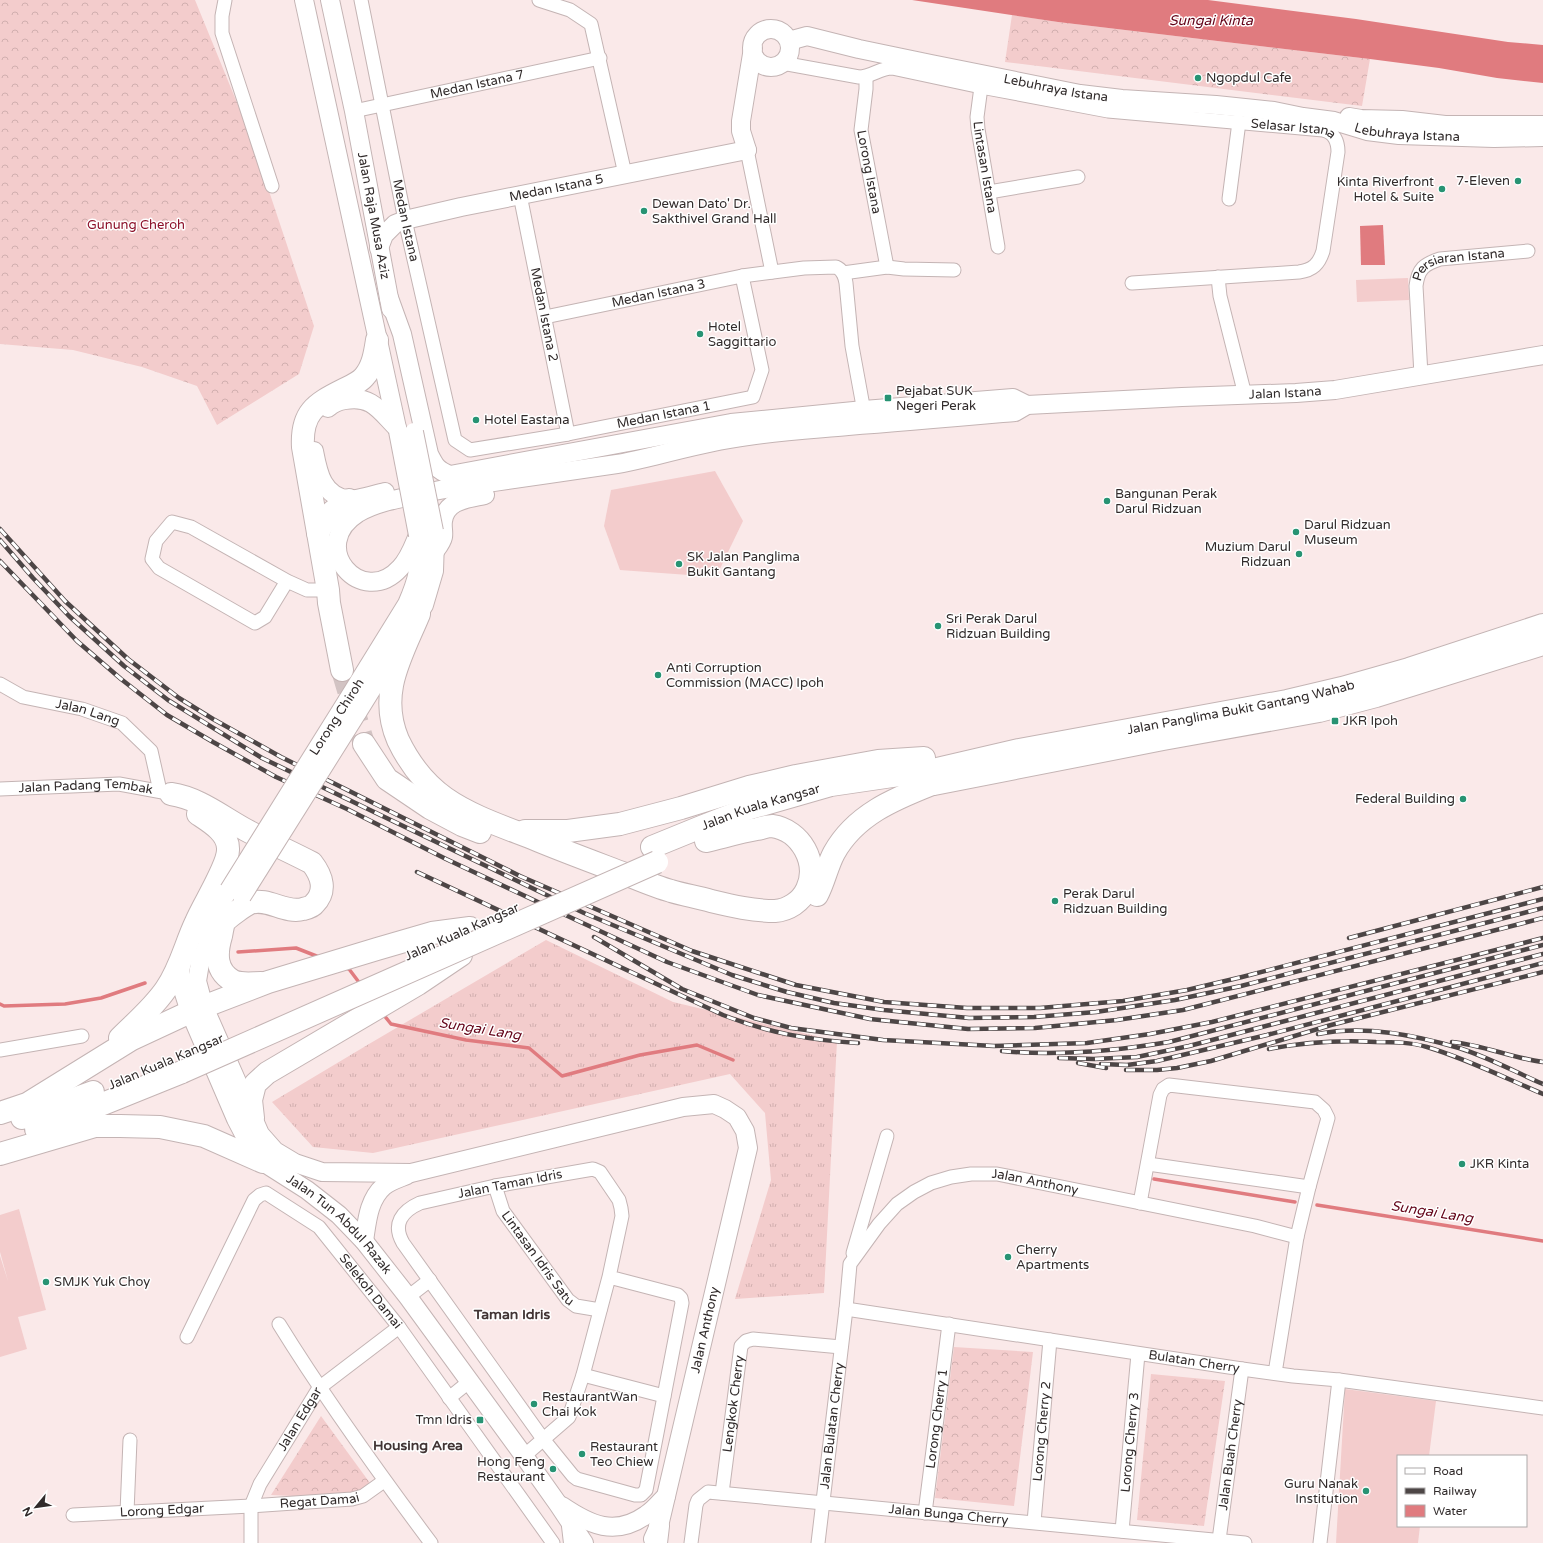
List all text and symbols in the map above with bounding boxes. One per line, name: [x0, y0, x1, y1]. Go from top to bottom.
water label: Sungai Kinta: [1169, 12, 1254, 29]
street label: Medan Istana 7: [429, 67, 525, 102]
place label: Ngopdul Cafe: [1206, 70, 1291, 86]
street label: Lebuhraya Istana: [1002, 71, 1109, 105]
marker: Ngopdul Cafe: [1193, 73, 1203, 83]
street label: Selasar Istana: [1250, 116, 1339, 142]
street label: Lebuhraya Istana: [1352, 120, 1460, 145]
street label: Lintasan Istana: [969, 121, 1000, 214]
street label: Lorong Istana: [853, 129, 885, 215]
street label: Jalan Raja Musa Aziz: [354, 151, 393, 281]
street label: Medan Istana 5: [508, 171, 605, 205]
place label: 7-Eleven: [1456, 173, 1510, 189]
place label: Kinta Riverfront Hotel & Suite: [1337, 174, 1434, 205]
marker: 7-Eleven: [1513, 176, 1523, 186]
street label: Medan Istana: [389, 178, 422, 263]
marker: Kinta Riverfront Hotel & Suite: [1437, 184, 1447, 194]
place label: Dewan Dato' Dr. Sakthivel Grand Hall: [652, 196, 777, 227]
marker: Dewan Dato' Dr. Sakthivel Grand Hall: [639, 206, 649, 216]
park label: Gunung Cheroh: [87, 217, 185, 233]
street label: Persiaran Istana: [1409, 245, 1505, 283]
street label: Medan Istana 2: [527, 266, 561, 363]
street label: Medan Istana 3: [610, 276, 707, 311]
place label: Hotel Saggittario: [708, 319, 776, 350]
marker: Hotel Saggittario: [695, 329, 705, 339]
place label: Pejabat SUK Negeri Perak: [896, 383, 976, 414]
street label: Jalan Istana: [1249, 383, 1322, 403]
marker: Pejabat SUK Negeri Perak: [883, 393, 893, 403]
street label: Medan Istana 1: [615, 398, 712, 432]
place label: Hotel Eastana: [484, 412, 570, 428]
marker: Hotel Eastana: [471, 415, 481, 425]
place label: Bangunan Perak Darul Ridzuan: [1115, 486, 1217, 517]
marker: Bangunan Perak Darul Ridzuan: [1102, 496, 1112, 506]
place label: Darul Ridzuan Museum: [1304, 517, 1391, 548]
marker: Darul Ridzuan Museum: [1291, 527, 1301, 537]
place label: Muzium Darul Ridzuan: [1205, 539, 1291, 570]
place label: SK Jalan Panglima Bukit Gantang: [687, 549, 800, 580]
marker: Muzium Darul Ridzuan: [1294, 549, 1304, 559]
marker: SK Jalan Panglima Bukit Gantang: [674, 559, 684, 569]
place label: Sri Perak Darul Ridzuan Building: [946, 611, 1051, 642]
marker: Sri Perak Darul Ridzuan Building: [933, 621, 943, 631]
place label: Anti Corruption Commission (MACC) Ipoh: [666, 660, 824, 691]
marker: Anti Corruption Commission (MACC) Ipoh: [653, 670, 663, 680]
street label: Lorong Chiroh: [306, 676, 368, 758]
street label: Jalan Panglima Bukit Gantang Wahab: [1126, 677, 1357, 738]
street label: Jalan Lang: [54, 696, 122, 730]
place label: JKR Ipoh: [1343, 713, 1398, 729]
marker: JKR Ipoh: [1330, 716, 1340, 726]
street label: Jalan Padang Tembak: [18, 776, 154, 798]
street label: Jalan Kuala Kangsar: [699, 781, 822, 834]
place label: Federal Building: [1355, 791, 1455, 807]
marker: Federal Building: [1458, 794, 1468, 804]
place label: Perak Darul Ridzuan Building: [1063, 886, 1168, 917]
marker: Perak Darul Ridzuan Building: [1050, 896, 1060, 906]
street label: Jalan Kuala Kangsar: [402, 900, 522, 964]
water label: Sungai Lang: [438, 1014, 523, 1044]
street label: Jalan Kuala Kangsar: [106, 1030, 226, 1094]
place label: JKR Kinta: [1470, 1156, 1529, 1172]
marker: JKR Kinta: [1457, 1159, 1467, 1169]
street label: Jalan Taman Idris: [456, 1166, 564, 1202]
street label: Jalan Anthony: [992, 1166, 1080, 1198]
street label: Jalan Tun Abdul Razak: [283, 1171, 395, 1277]
water label: Sungai Lang: [1390, 1197, 1475, 1227]
street label: Lintasan Idris Satu: [498, 1208, 577, 1310]
place label: Cherry Apartments: [1016, 1242, 1089, 1273]
street label: Selekoh Damai: [336, 1251, 405, 1332]
marker: Cherry Apartments: [1003, 1252, 1013, 1262]
place label: SMJK Yuk Choy: [54, 1274, 150, 1290]
marker: SMJK Yuk Choy: [41, 1277, 51, 1287]
street label: Jalan Anthony: [687, 1285, 723, 1375]
district label: Taman Idris: [473, 1306, 550, 1323]
street label: Bulatan Cherry: [1147, 1347, 1241, 1377]
street label: Lengkok Cherry: [719, 1354, 748, 1453]
street label: Jalan Bulatan Cherry: [817, 1362, 848, 1490]
street label: Lorong Cherry 1: [923, 1368, 951, 1470]
street label: Lorong Cherry 2: [1030, 1381, 1054, 1482]
street label: Jalan Edgar: [274, 1384, 326, 1454]
place label: RestaurantWan Chai Kok: [542, 1389, 638, 1420]
street label: Lorong Cherry 3: [1118, 1392, 1143, 1493]
street label: Jalan Buah Cherry: [1215, 1398, 1246, 1511]
marker: RestaurantWan Chai Kok: [529, 1399, 539, 1409]
place label: Tmn Idris: [415, 1412, 472, 1428]
marker: Tmn Idris: [475, 1415, 485, 1425]
district label: Housing Area: [373, 1437, 463, 1454]
place label: Restaurant Teo Chiew: [590, 1439, 658, 1470]
marker: Restaurant Teo Chiew: [577, 1449, 587, 1459]
place label: Hong Feng Restaurant: [477, 1454, 545, 1485]
legend: [1397, 1455, 1527, 1527]
marker: Hong Feng Restaurant: [548, 1464, 558, 1474]
text: Road: [1433, 1464, 1463, 1478]
place label: Guru Nanak Institution: [1284, 1476, 1358, 1507]
text: Railway: [1433, 1484, 1477, 1498]
marker: Guru Nanak Institution: [1361, 1486, 1371, 1496]
north arrow: [16, 1487, 56, 1527]
street label: Regat Damai: [279, 1489, 361, 1512]
street label: Lorong Edgar: [119, 1500, 204, 1521]
street label: Jalan Bunga Cherry: [888, 1501, 1009, 1528]
text: Water: [1433, 1504, 1468, 1518]
text: N: [20, 1505, 36, 1519]

